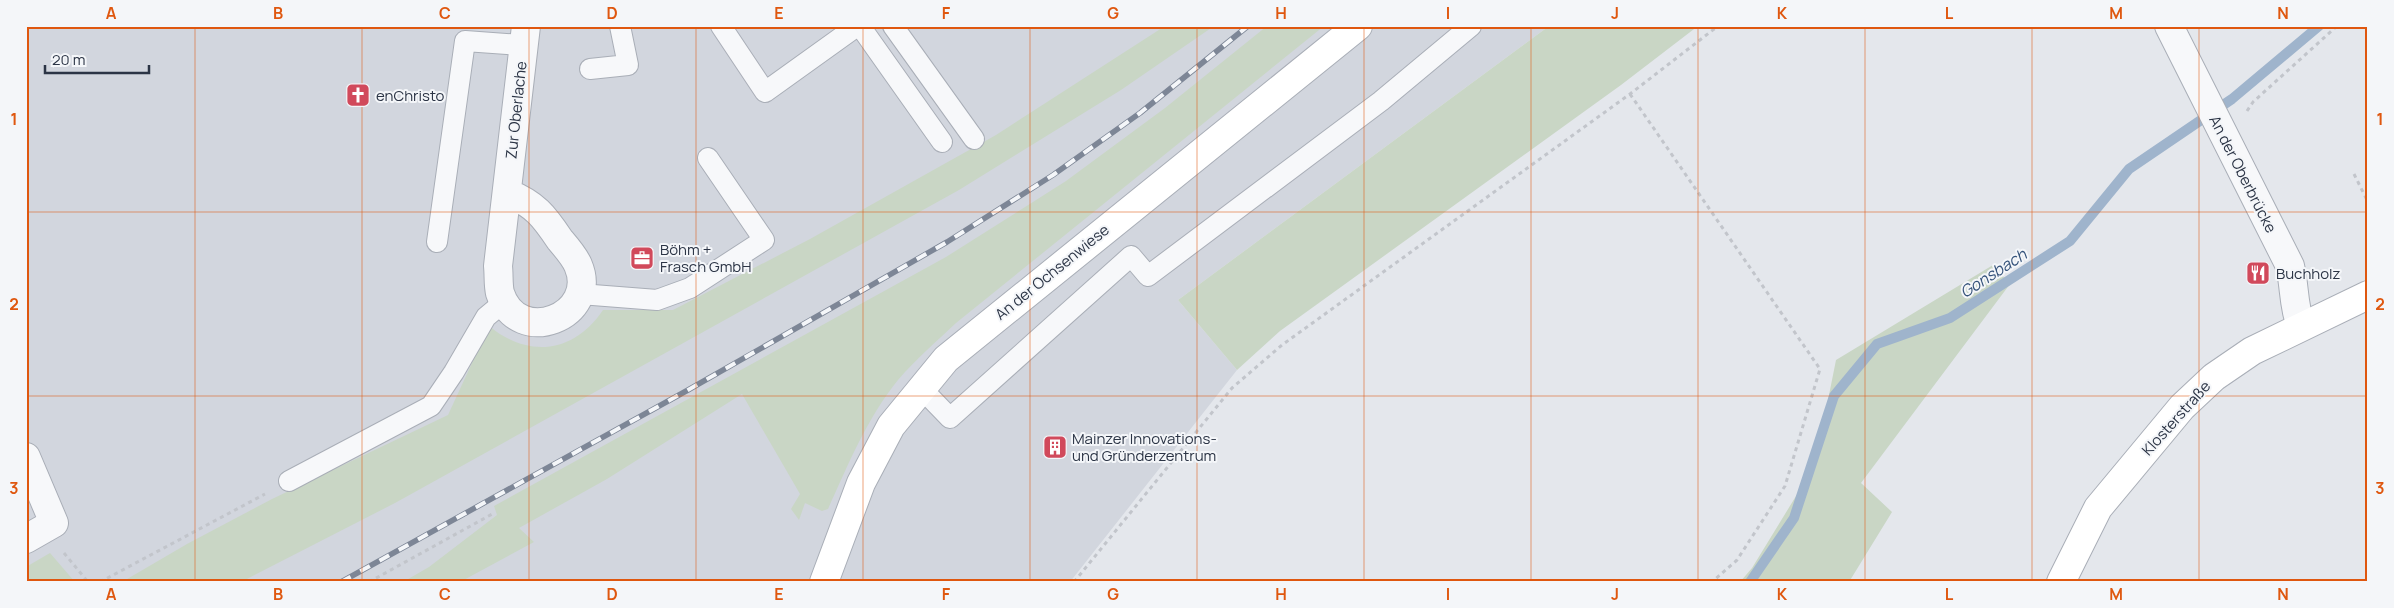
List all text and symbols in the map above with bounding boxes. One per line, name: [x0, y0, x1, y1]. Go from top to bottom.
text: A: [106, 2, 117, 24]
text: B: [273, 2, 283, 24]
text: C: [439, 2, 451, 24]
text: D: [606, 2, 618, 24]
text: E: [774, 2, 784, 24]
text: F: [942, 2, 951, 24]
text: G: [1107, 2, 1119, 24]
text: H: [1275, 2, 1287, 24]
text: I: [1446, 2, 1450, 24]
text: J: [1611, 2, 1619, 24]
text: K: [1777, 2, 1788, 24]
text: L: [1945, 2, 1954, 24]
text: M: [2109, 2, 2123, 24]
text: N: [2277, 2, 2289, 24]
scale bar: [45, 42, 149, 74]
text: 20 m: [52, 49, 85, 70]
street label: Zur Oberlache: [500, 60, 532, 160]
church icon: enChristo: [345, 82, 371, 108]
place label: enChristo: [376, 85, 445, 106]
text: 1: [10, 108, 18, 130]
text: 1: [2376, 108, 2384, 130]
street label: An der Oberbrücke: [2204, 112, 2282, 236]
street label: An der Ochsenwiese: [990, 219, 1114, 325]
place label: Böhm + Frasch GmbH: [660, 239, 752, 277]
water label: Gonsbach: [1955, 243, 2031, 303]
office icon: Böhm + Frasch GmbH: [629, 245, 655, 271]
restaurant icon: Buchholz: [2245, 260, 2271, 286]
place label: Buchholz: [2276, 263, 2341, 284]
text: 2: [9, 293, 19, 315]
text: 2: [2375, 293, 2385, 315]
street label: Klosterstraße: [2137, 376, 2215, 460]
place label: Mainzer Innovations- und Gründerzentrum: [1072, 428, 1217, 466]
building icon: Mainzer Innovations- und Gründerzentrum: [1042, 434, 1068, 460]
text: 3: [9, 477, 19, 499]
text: 3: [2375, 477, 2385, 499]
text: A: [106, 583, 117, 605]
text: B: [273, 583, 283, 605]
text: C: [439, 583, 451, 605]
text: D: [606, 583, 618, 605]
text: E: [774, 583, 784, 605]
text: F: [942, 583, 951, 605]
text: G: [1107, 583, 1119, 605]
text: H: [1275, 583, 1287, 605]
text: I: [1446, 583, 1450, 605]
text: J: [1611, 583, 1619, 605]
text: K: [1777, 583, 1788, 605]
text: L: [1945, 583, 1954, 605]
text: M: [2109, 583, 2123, 605]
text: N: [2277, 583, 2289, 605]

